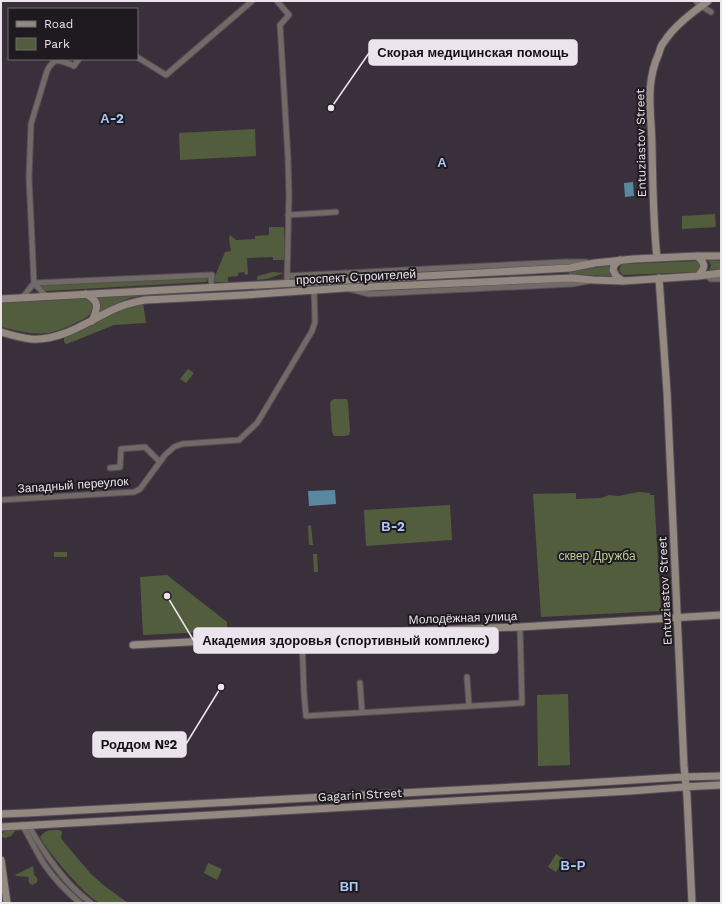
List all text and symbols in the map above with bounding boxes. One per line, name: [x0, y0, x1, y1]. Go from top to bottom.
legend: [8, 8, 138, 60]
text: Road: [44, 17, 73, 31]
text: Park: [44, 37, 70, 51]
callout: Скорая медицинская помощь: [369, 40, 577, 65]
text: Скорая медицинская помощь: [377, 45, 569, 60]
street label: Entuziastov Street: [633, 89, 649, 197]
district label: А-2: [100, 111, 124, 126]
district label: А: [437, 155, 447, 170]
street label: проспект Строителей: [296, 267, 416, 287]
street label: Западный переулок: [17, 474, 130, 496]
district label: В-2: [381, 519, 405, 534]
street label: Entuziastov Street: [655, 536, 675, 646]
park label: сквер Дружба: [558, 549, 636, 563]
street label: Молодёжная улица: [408, 609, 518, 627]
callout: Академия здоровья (спортивный комплекс): [194, 628, 498, 653]
text: Академия здоровья (спортивный комплекс): [202, 633, 490, 648]
callout: Роддом №2: [93, 732, 186, 757]
text: Роддом №2: [101, 737, 178, 752]
street label: Gagarin Street: [317, 786, 403, 804]
district label: В-Р: [561, 858, 586, 873]
district label: ВП: [340, 879, 358, 894]

